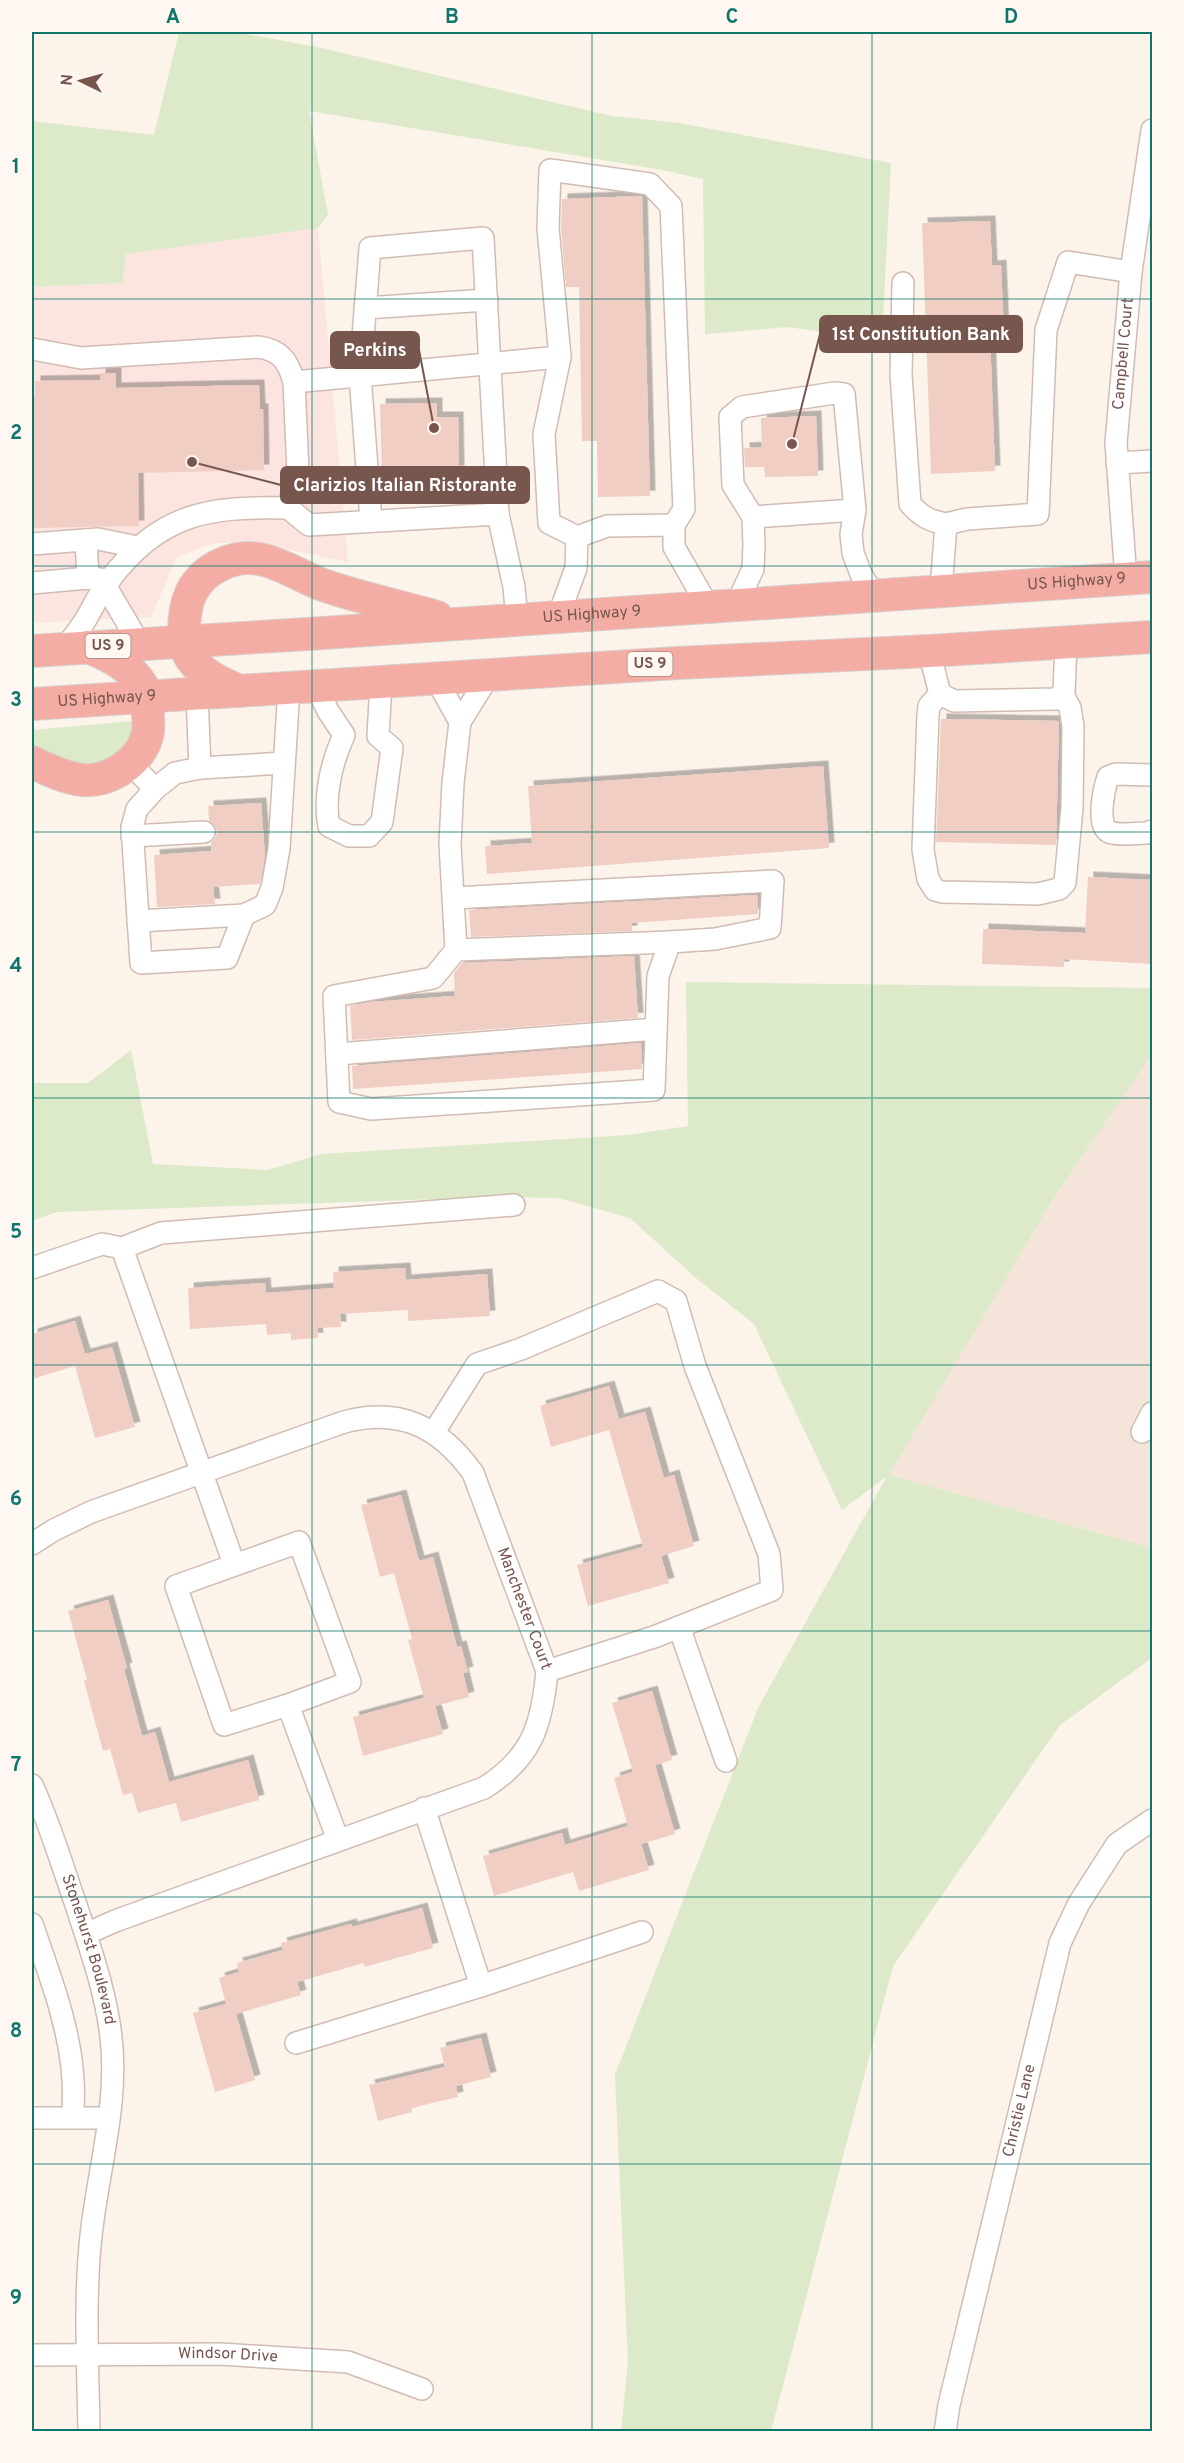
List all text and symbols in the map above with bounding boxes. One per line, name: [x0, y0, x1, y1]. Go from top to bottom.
text: A: [166, 5, 180, 31]
text: B: [445, 5, 459, 31]
text: C: [726, 5, 738, 31]
text: D: [1004, 5, 1018, 31]
north arrow: [51, 51, 111, 111]
text: N: [58, 73, 79, 86]
text: 1: [12, 155, 20, 181]
street label: Campbell Court: [1109, 297, 1139, 411]
callout: 1st Constitution Bank: [820, 316, 1022, 352]
text: 1st Constitution Bank: [832, 324, 1010, 347]
callout: Perkins: [331, 332, 419, 368]
text: Perkins: [343, 340, 407, 363]
text: 2: [10, 421, 22, 447]
callout: Clarizios Italian Ristorante: [281, 467, 529, 503]
text: Clarizios Italian Ristorante: [293, 475, 517, 498]
street label: US Highway 9: [1027, 569, 1127, 595]
street label: US Highway 9: [542, 602, 642, 628]
road number: US 9: [86, 634, 130, 658]
road number: US 9: [628, 652, 672, 676]
street label: US Highway 9: [57, 686, 157, 712]
text: 3: [10, 688, 22, 714]
text: 4: [10, 954, 22, 980]
text: 5: [10, 1220, 22, 1246]
text: 6: [10, 1487, 22, 1513]
street label: Manchester Court: [492, 1545, 556, 1673]
text: 7: [11, 1753, 21, 1779]
street label: Stonehurst Boulevard: [56, 1872, 119, 2026]
text: 8: [10, 2019, 22, 2045]
street label: Christie Lane: [999, 2062, 1041, 2159]
text: 9: [10, 2286, 22, 2312]
street label: Windsor Drive: [178, 2344, 278, 2368]

